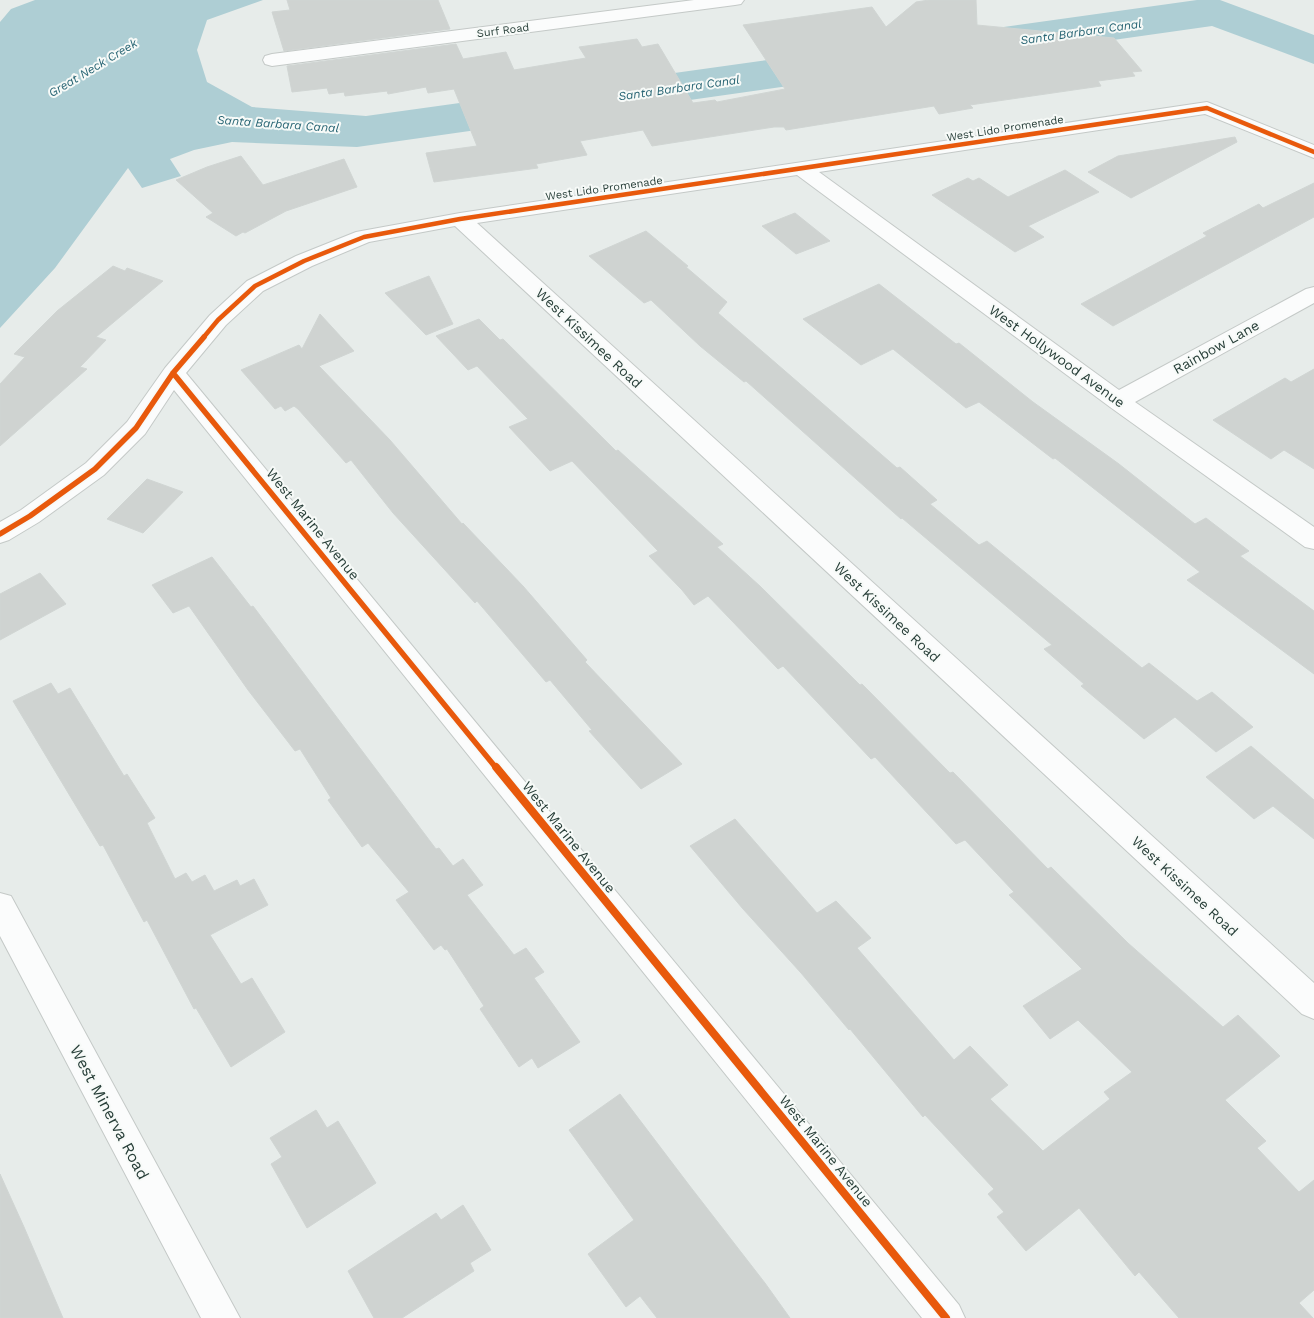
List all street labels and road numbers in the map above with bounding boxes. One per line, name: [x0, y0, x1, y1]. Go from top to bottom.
street label: Surf Road: [476, 21, 530, 40]
street label: West Lido Promenade: [946, 113, 1064, 144]
street label: West Lido Promenade: [545, 174, 663, 203]
street label: West Kissimee Road: [533, 285, 645, 391]
street label: West Hollywood Avenue: [986, 301, 1128, 411]
street label: Rainbow Lane: [1170, 317, 1262, 377]
street label: West Marine Avenue: [263, 465, 363, 583]
street label: West Kissimee Road: [831, 559, 943, 665]
street label: West Marine Avenue: [519, 778, 619, 896]
street label: West Kissimee Road: [1129, 833, 1241, 939]
street label: West Minerva Road: [66, 1042, 153, 1183]
street label: West Marine Avenue: [776, 1092, 876, 1210]

